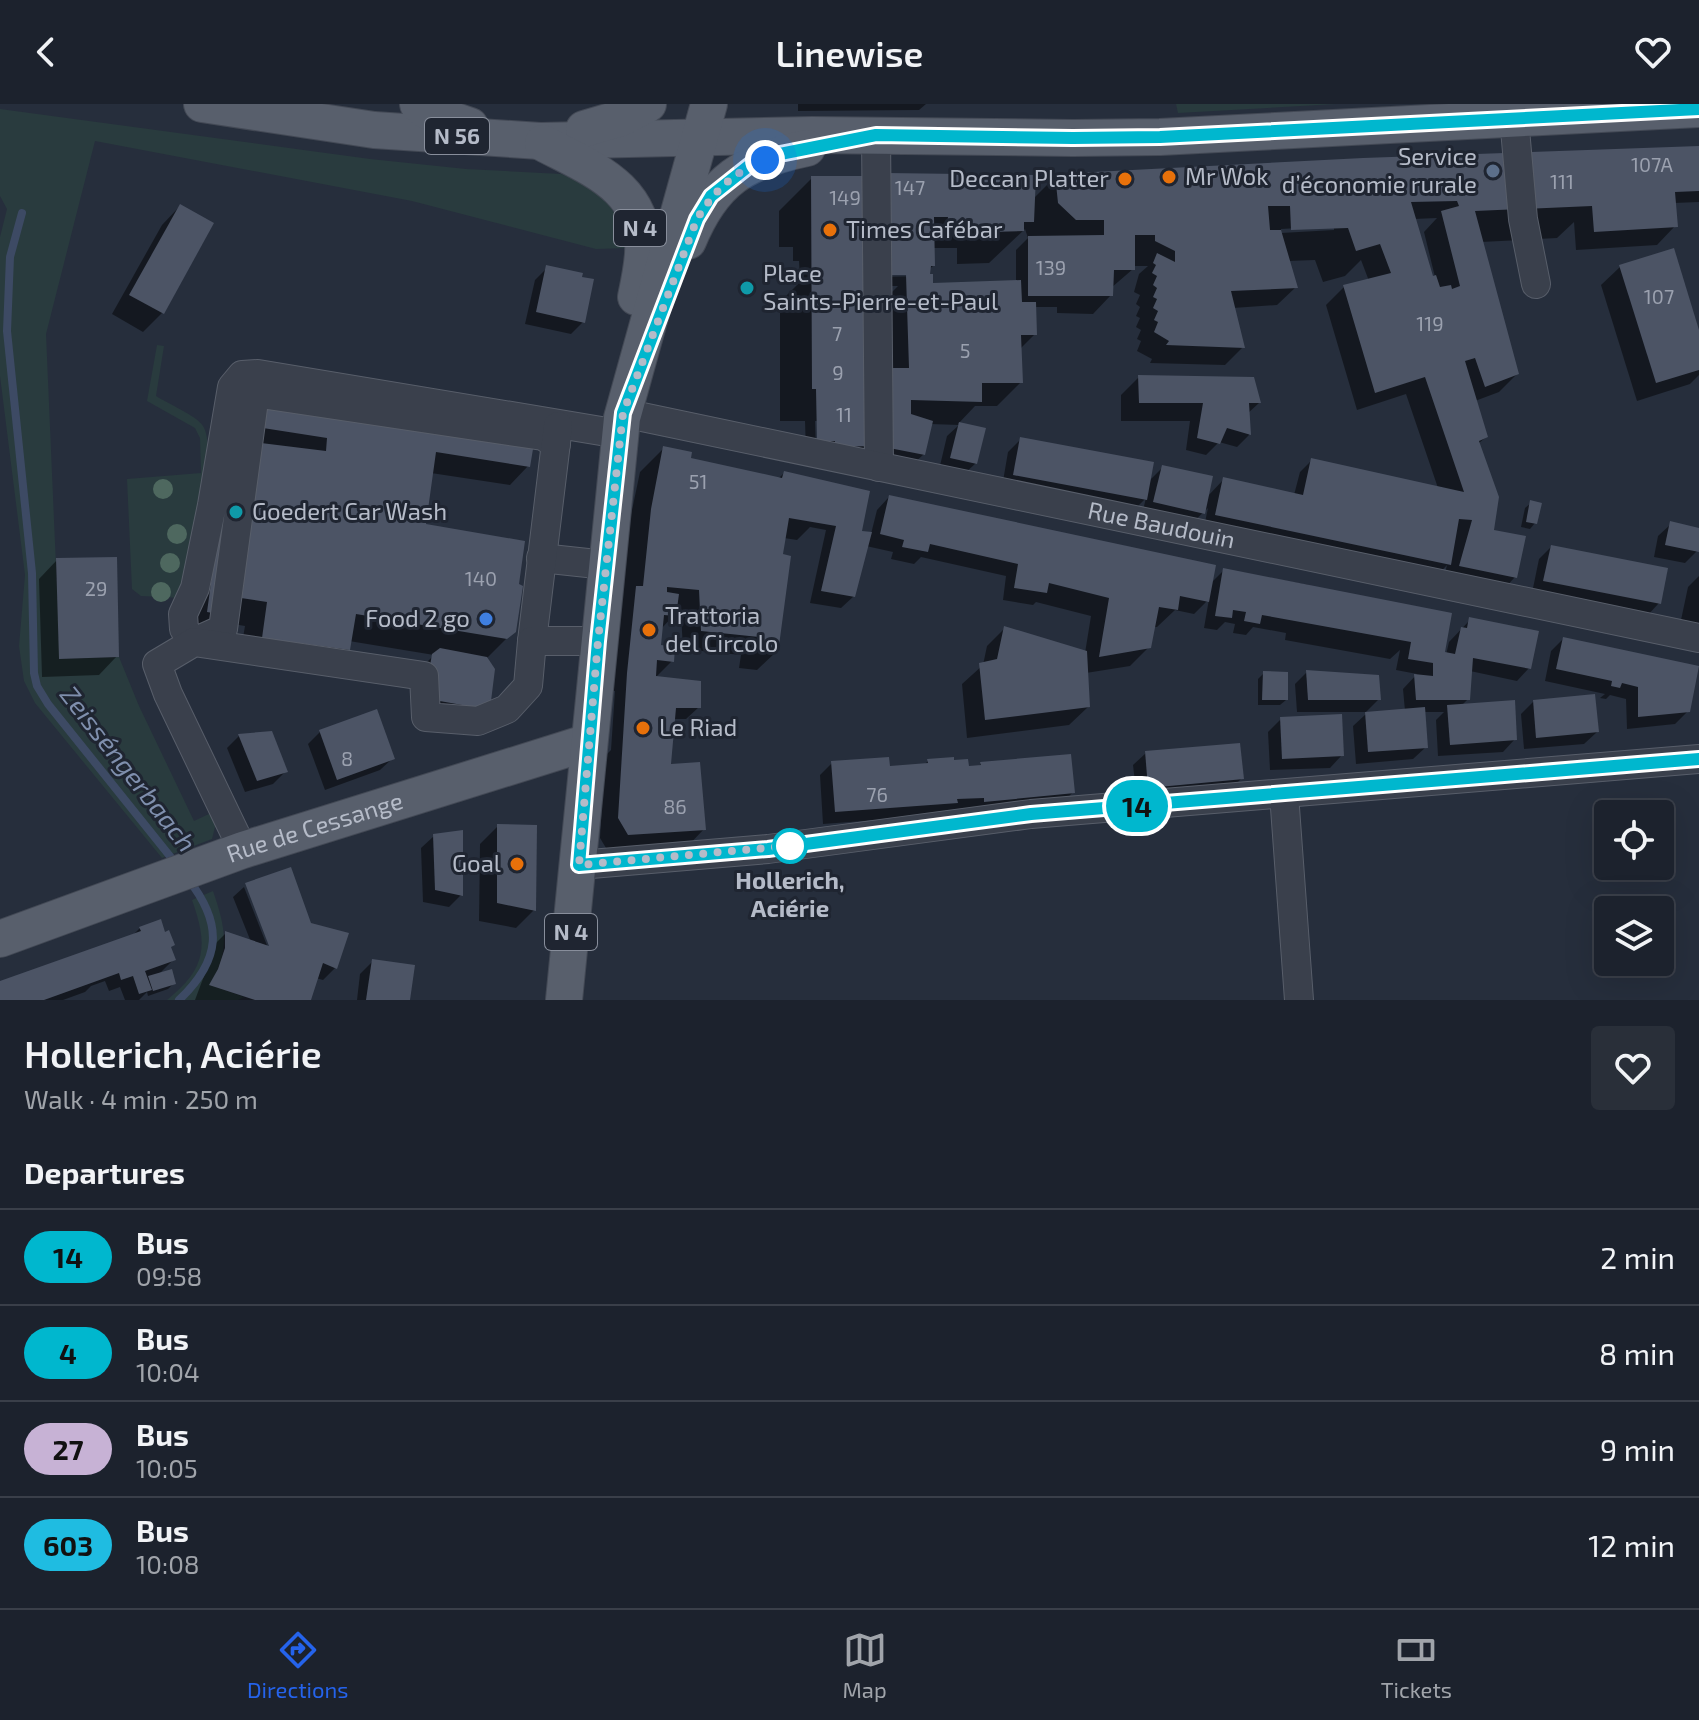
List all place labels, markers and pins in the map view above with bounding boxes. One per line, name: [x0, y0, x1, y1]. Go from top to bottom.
place label: Service d’économie rurale: [1282, 141, 1477, 198]
place label: Mr Wok: [1185, 161, 1268, 190]
marker: Service d’économie rurale: [1484, 162, 1502, 180]
place label: Deccan Platter: [949, 163, 1109, 192]
marker: Mr Wok: [1160, 168, 1178, 186]
marker: Deccan Platter: [1116, 170, 1134, 188]
place label: Times Cafébar: [846, 214, 1003, 243]
marker: Times Cafébar: [821, 221, 839, 239]
place label: Place Saints-Pierre-et-Paul: [763, 258, 998, 315]
marker: Place Saints-Pierre-et-Paul: [738, 279, 756, 297]
place label: Goedert Car Wash: [252, 496, 447, 525]
marker: Goedert Car Wash: [227, 503, 245, 521]
place label: Trattoria del Circolo: [665, 600, 778, 657]
place label: Food 2 go: [365, 603, 470, 632]
marker: Food 2 go: [477, 610, 495, 628]
marker: Trattoria del Circolo: [640, 621, 658, 639]
place label: Le Riad: [659, 712, 737, 741]
marker: Le Riad: [634, 719, 652, 737]
marker: Hollerich, Aciérie: [773, 829, 807, 863]
place label: Goal: [452, 848, 501, 877]
marker: Goal: [508, 855, 526, 873]
place label: Hollerich, Aciérie: [735, 865, 845, 922]

